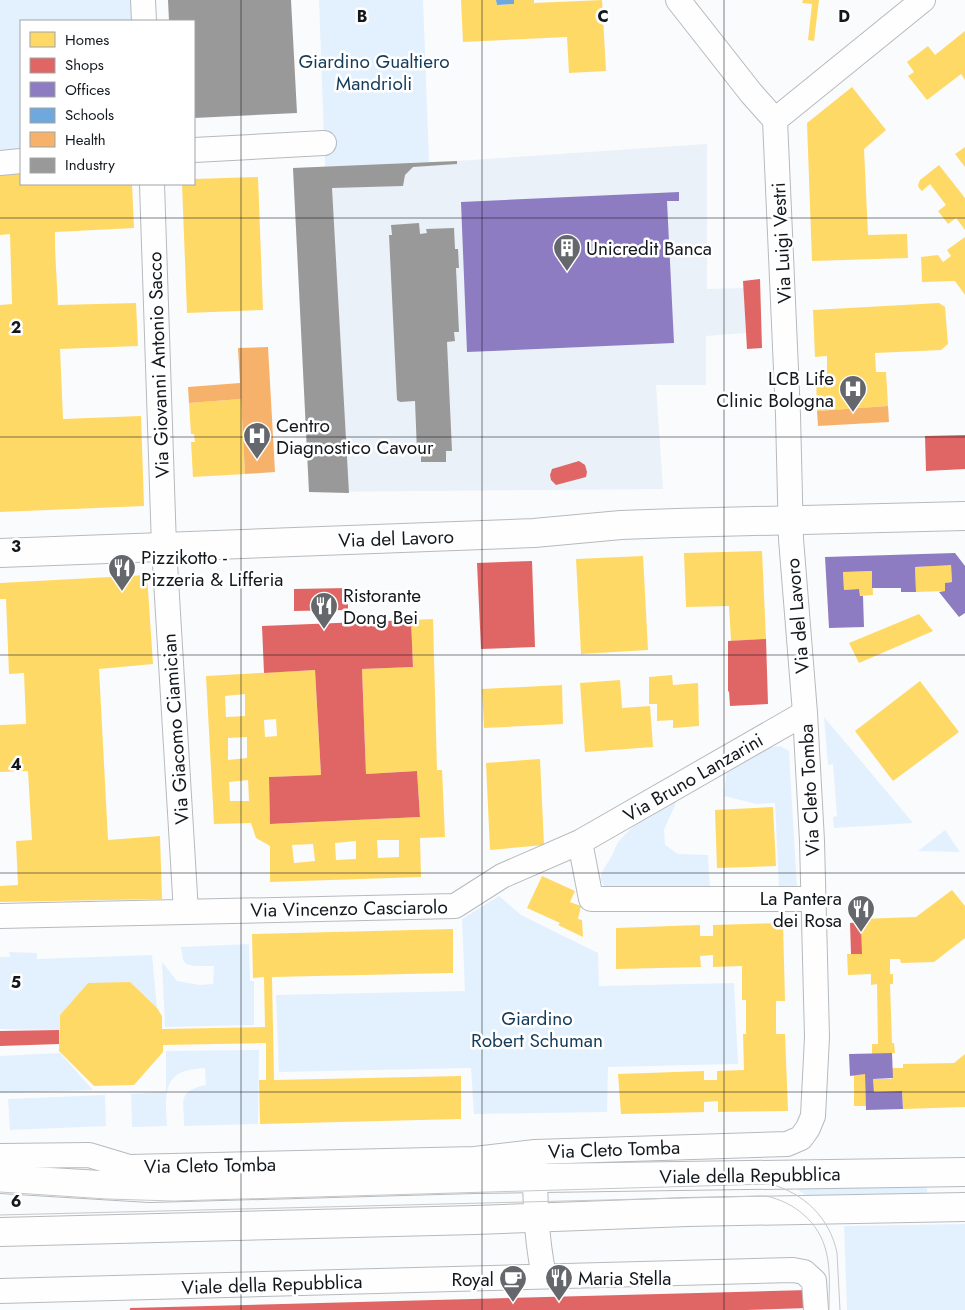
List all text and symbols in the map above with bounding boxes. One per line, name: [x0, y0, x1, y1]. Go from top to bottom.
text: B: [357, 5, 367, 28]
text: C: [597, 5, 609, 28]
text: D: [838, 5, 850, 28]
legend: [20, 20, 195, 185]
text: Homes: [65, 29, 109, 51]
park label: Giardino Gualtiero Mandrioli: [298, 48, 450, 97]
text: Shops: [65, 54, 104, 76]
text: Offices: [65, 79, 110, 101]
text: Schools: [65, 104, 114, 126]
text: Health: [65, 129, 106, 151]
text: Industry: [65, 154, 115, 176]
street label: Via Luigi Vestri: [765, 182, 798, 304]
building icon: Unicredit Banca: [552, 233, 582, 272]
place label: Unicredit Banca: [586, 235, 712, 262]
street label: Via Giovanni Antonio Sacco: [141, 251, 176, 479]
text: 2: [11, 316, 21, 339]
place label: LCB Life Clinic Bologna: [716, 365, 834, 414]
hospital icon: LCB Life Clinic Bologna: [838, 374, 868, 413]
place label: Centro Diagnostico Cavour: [276, 412, 434, 461]
hospital icon: Centro Diagnostico Cavour: [242, 421, 272, 460]
street label: Via del Lavoro: [338, 523, 454, 554]
text: 3: [11, 535, 21, 558]
place label: Pizzikotto - Pizzeria & Lifferia: [141, 544, 283, 593]
restaurant icon: Pizzikotto - Pizzeria & Lifferia: [107, 553, 137, 592]
street label: Via del Lavoro: [779, 557, 816, 675]
place label: Ristorante Dong Bei: [343, 582, 421, 631]
restaurant icon: Ristorante Dong Bei: [309, 591, 339, 630]
street label: Via Giacomo Ciamician: [155, 633, 196, 825]
street label: Via Cleto Tomba: [793, 723, 826, 857]
street label: Via Bruno Lanzarini: [618, 726, 768, 828]
text: 4: [10, 753, 22, 776]
place label: La Pantera dei Rosa: [760, 885, 842, 934]
street label: Via Vincenzo Casciarolo: [250, 893, 448, 924]
restaurant icon: La Pantera dei Rosa: [846, 894, 876, 933]
text: 5: [11, 971, 21, 994]
park label: Giardino Robert Schuman: [471, 1005, 603, 1054]
street label: Via Cleto Tomba: [547, 1134, 681, 1165]
street label: Via Cleto Tomba: [144, 1151, 276, 1180]
street label: Viale della Repubblica: [659, 1160, 841, 1191]
text: 6: [11, 1190, 21, 1213]
restaurant icon: Maria Stella: [544, 1263, 574, 1302]
cafe icon: Royal: [498, 1264, 528, 1303]
place label: Maria Stella: [578, 1265, 671, 1292]
place label: Royal: [451, 1266, 494, 1293]
street label: Viale della Repubblica: [181, 1268, 363, 1301]

